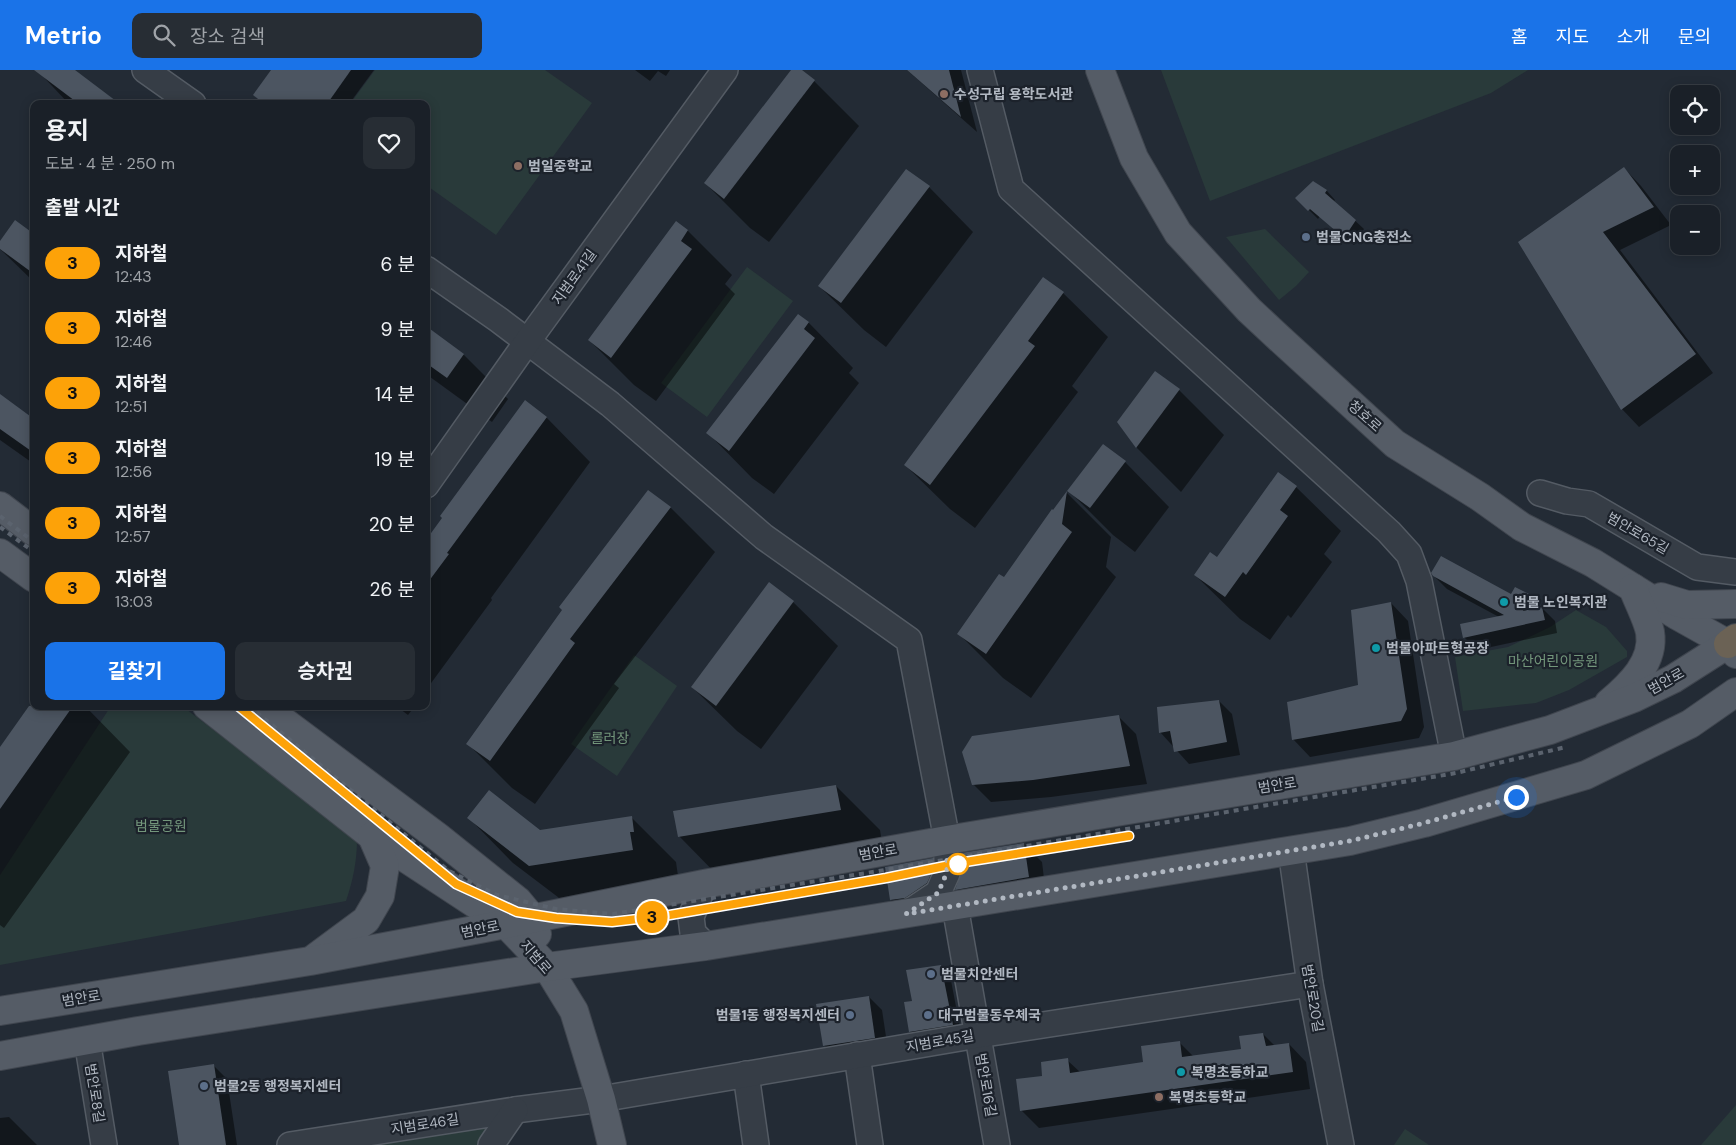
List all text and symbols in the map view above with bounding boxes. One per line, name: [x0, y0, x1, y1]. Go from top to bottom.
search box: [132, 13, 482, 58]
text: Metrio: [25, 20, 102, 51]
icon: search: [150, 21, 178, 49]
text: 장소 검색: [190, 24, 265, 49]
text: 홈: [1511, 25, 1528, 49]
text: 지도: [1556, 25, 1589, 49]
text: 소개: [1617, 25, 1650, 49]
text: 문의: [1678, 25, 1711, 49]
place label: 수성구립 용학도서관: [954, 85, 1073, 103]
map controls: [1670, 85, 1720, 255]
button: locate: [1670, 85, 1720, 135]
marker: 수성구립 용학도서관: [938, 88, 950, 100]
text: 용지: [45, 115, 89, 146]
button: heart: [363, 117, 415, 169]
button: +: [1670, 145, 1720, 195]
text: 도보 · 4 분 · 250 m: [45, 153, 175, 174]
place label: 범일중학교: [528, 157, 593, 175]
marker: 범일중학교: [512, 160, 524, 172]
text: 출발 시간: [45, 195, 119, 220]
button: −: [1670, 205, 1720, 255]
place label: 범물CNG충전소: [1316, 228, 1412, 246]
marker: 범물CNG충전소: [1300, 231, 1312, 243]
text: 지하철: [115, 241, 167, 266]
street label: 지범로41길: [548, 246, 600, 308]
text: 3: [67, 251, 78, 275]
text: 6 분: [381, 252, 415, 277]
text: 12:43: [115, 266, 152, 287]
text: 지하철: [115, 306, 167, 331]
text: 3: [67, 316, 78, 340]
text: 9 분: [381, 317, 415, 342]
text: 12:46: [115, 331, 152, 352]
text: 지하철: [115, 371, 167, 396]
text: 3: [67, 381, 78, 405]
text: 14 분: [375, 382, 415, 407]
text: 12:51: [115, 396, 147, 417]
street label: 청호로: [1345, 396, 1385, 436]
text: 지하철: [115, 436, 167, 461]
text: 3: [67, 446, 78, 470]
text: 19 분: [375, 447, 415, 472]
text: 12:56: [115, 461, 152, 482]
text: 지하철: [115, 501, 167, 526]
street label: 범안로65길: [1604, 508, 1672, 558]
text: 3: [67, 511, 78, 535]
text: 20 분: [369, 512, 415, 537]
text: 12:57: [115, 526, 150, 547]
text: 지하철: [115, 566, 167, 591]
text: 3: [67, 576, 78, 600]
text: 26 분: [370, 577, 415, 602]
text: 13:03: [115, 591, 153, 612]
place label: 범물 노인복지관: [1514, 593, 1608, 611]
marker: 범물 노인복지관: [1498, 596, 1510, 608]
place label: 범물아파트형공장: [1386, 639, 1489, 657]
button: 길찾기: [45, 642, 225, 700]
button: 승차권: [235, 642, 415, 700]
marker: 범물아파트형공장: [1370, 642, 1382, 654]
park label: 마산어린이공원: [1508, 652, 1598, 670]
street label: 범안로: [1645, 664, 1687, 698]
park label: 롤러장: [591, 729, 629, 747]
street label: 범안로: [1257, 773, 1298, 797]
your location: [1504, 785, 1529, 810]
park label: 범물공원: [135, 817, 187, 835]
street label: 범안로: [857, 840, 899, 864]
unlabelled marker: [947, 853, 969, 875]
line badge: 3: [636, 901, 668, 933]
text: 3: [647, 905, 657, 929]
street label: 범안로: [459, 916, 501, 942]
street label: 지범로: [517, 937, 556, 978]
street label: 범안로20길: [1298, 962, 1328, 1034]
place label: 범물치안센터: [941, 965, 1018, 983]
marker: 범물치안센터: [925, 968, 937, 980]
street label: 범안로: [61, 986, 102, 1010]
place label: 범물1동 행정복지센터: [716, 1006, 840, 1024]
place label: 대구범물동우체국: [938, 1006, 1041, 1024]
marker: 범물1동 행정복지센터: [844, 1009, 856, 1021]
marker: 대구범물동우체국: [922, 1009, 934, 1021]
street label: 지범로45길: [905, 1026, 975, 1056]
street label: 범안로16길: [972, 1052, 1000, 1118]
street label: 범안로8길: [81, 1062, 109, 1124]
place label: 복명초등하교: [1191, 1063, 1268, 1081]
marker: 복명초등하교: [1175, 1066, 1187, 1078]
place label: 범물2동 행정복지센터: [214, 1077, 341, 1095]
marker: 범물2동 행정복지센터: [198, 1080, 210, 1092]
place label: 복명초등학교: [1169, 1088, 1246, 1106]
marker: 복명초등학교: [1153, 1091, 1165, 1103]
street label: 지범로46길: [390, 1110, 460, 1138]

